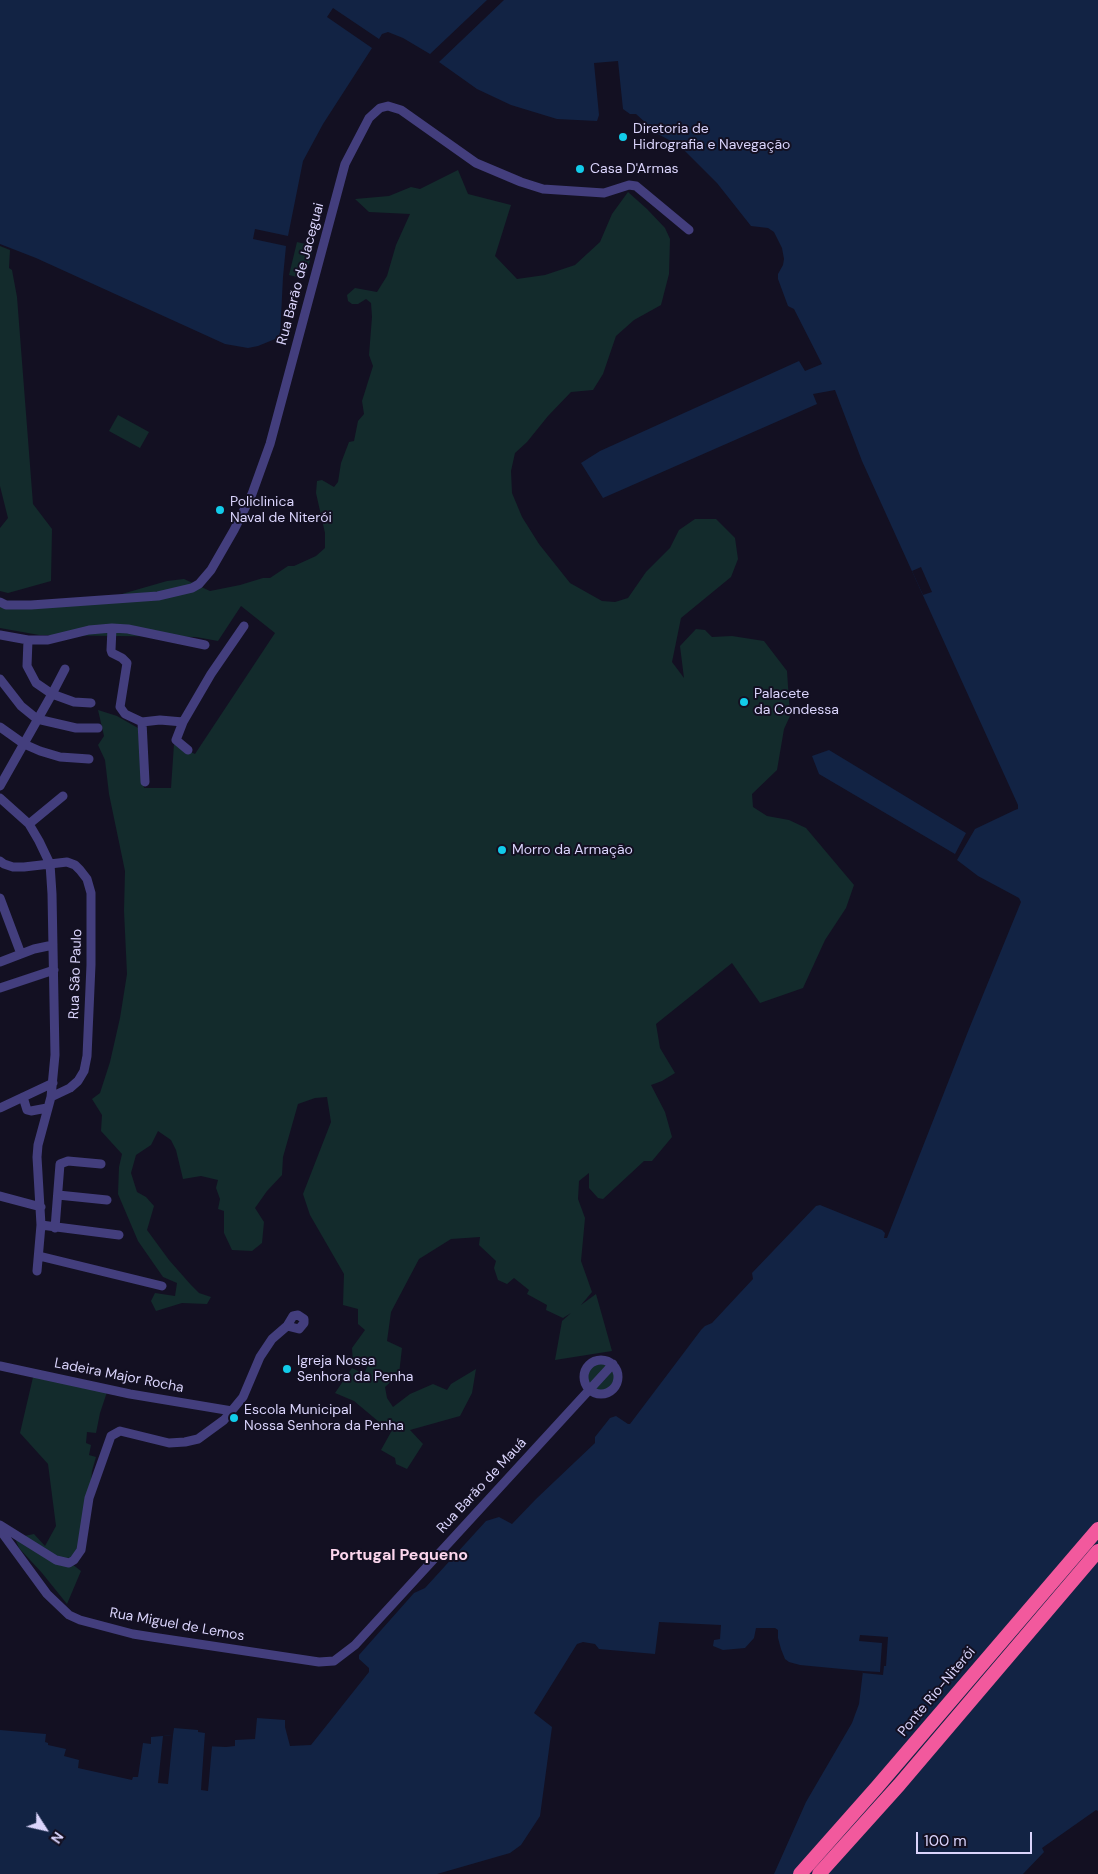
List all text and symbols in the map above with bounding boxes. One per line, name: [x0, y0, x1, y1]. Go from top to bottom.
place label: Diretoria de Hidrografia e Navegação: [633, 121, 790, 154]
marker: Diretoria de Hidrografia e Navegação: [617, 131, 629, 143]
place label: Casa D'Armas: [590, 161, 679, 177]
marker: Casa D'Armas: [574, 163, 586, 175]
street label: Rua Barão de Jaceguai: [274, 201, 328, 347]
place label: Policlinica Naval de Niterói: [230, 494, 332, 526]
marker: Policlinica Naval de Niterói: [214, 504, 226, 516]
place label: Palacete da Condessa: [754, 686, 839, 719]
marker: Palacete da Condessa: [738, 696, 750, 708]
place label: Morro da Armação: [512, 842, 633, 858]
marker: Morro da Armação: [496, 844, 508, 856]
street label: Rua São Paulo: [66, 929, 86, 1019]
place label: Igreja Nossa Senhora da Penha: [297, 1353, 413, 1385]
street label: Ladeira Major Rocha: [53, 1355, 185, 1397]
marker: Igreja Nossa Senhora da Penha: [281, 1363, 293, 1375]
place label: Escola Municipal Nossa Senhora da Penha: [244, 1402, 404, 1434]
marker: Escola Municipal Nossa Senhora da Penha: [228, 1412, 240, 1424]
street label: Rua Barão de Mauá: [434, 1435, 530, 1537]
district label: Portugal Pequeno: [330, 1546, 468, 1566]
street label: Rua Miguel de Lemos: [108, 1605, 246, 1645]
street label: Ponte Rio-Niterói: [895, 1644, 979, 1740]
north arrow: [20, 1804, 70, 1854]
scale bar: [918, 1822, 1034, 1854]
text: N: [47, 1828, 68, 1847]
text: 100 m: [924, 1831, 967, 1851]

